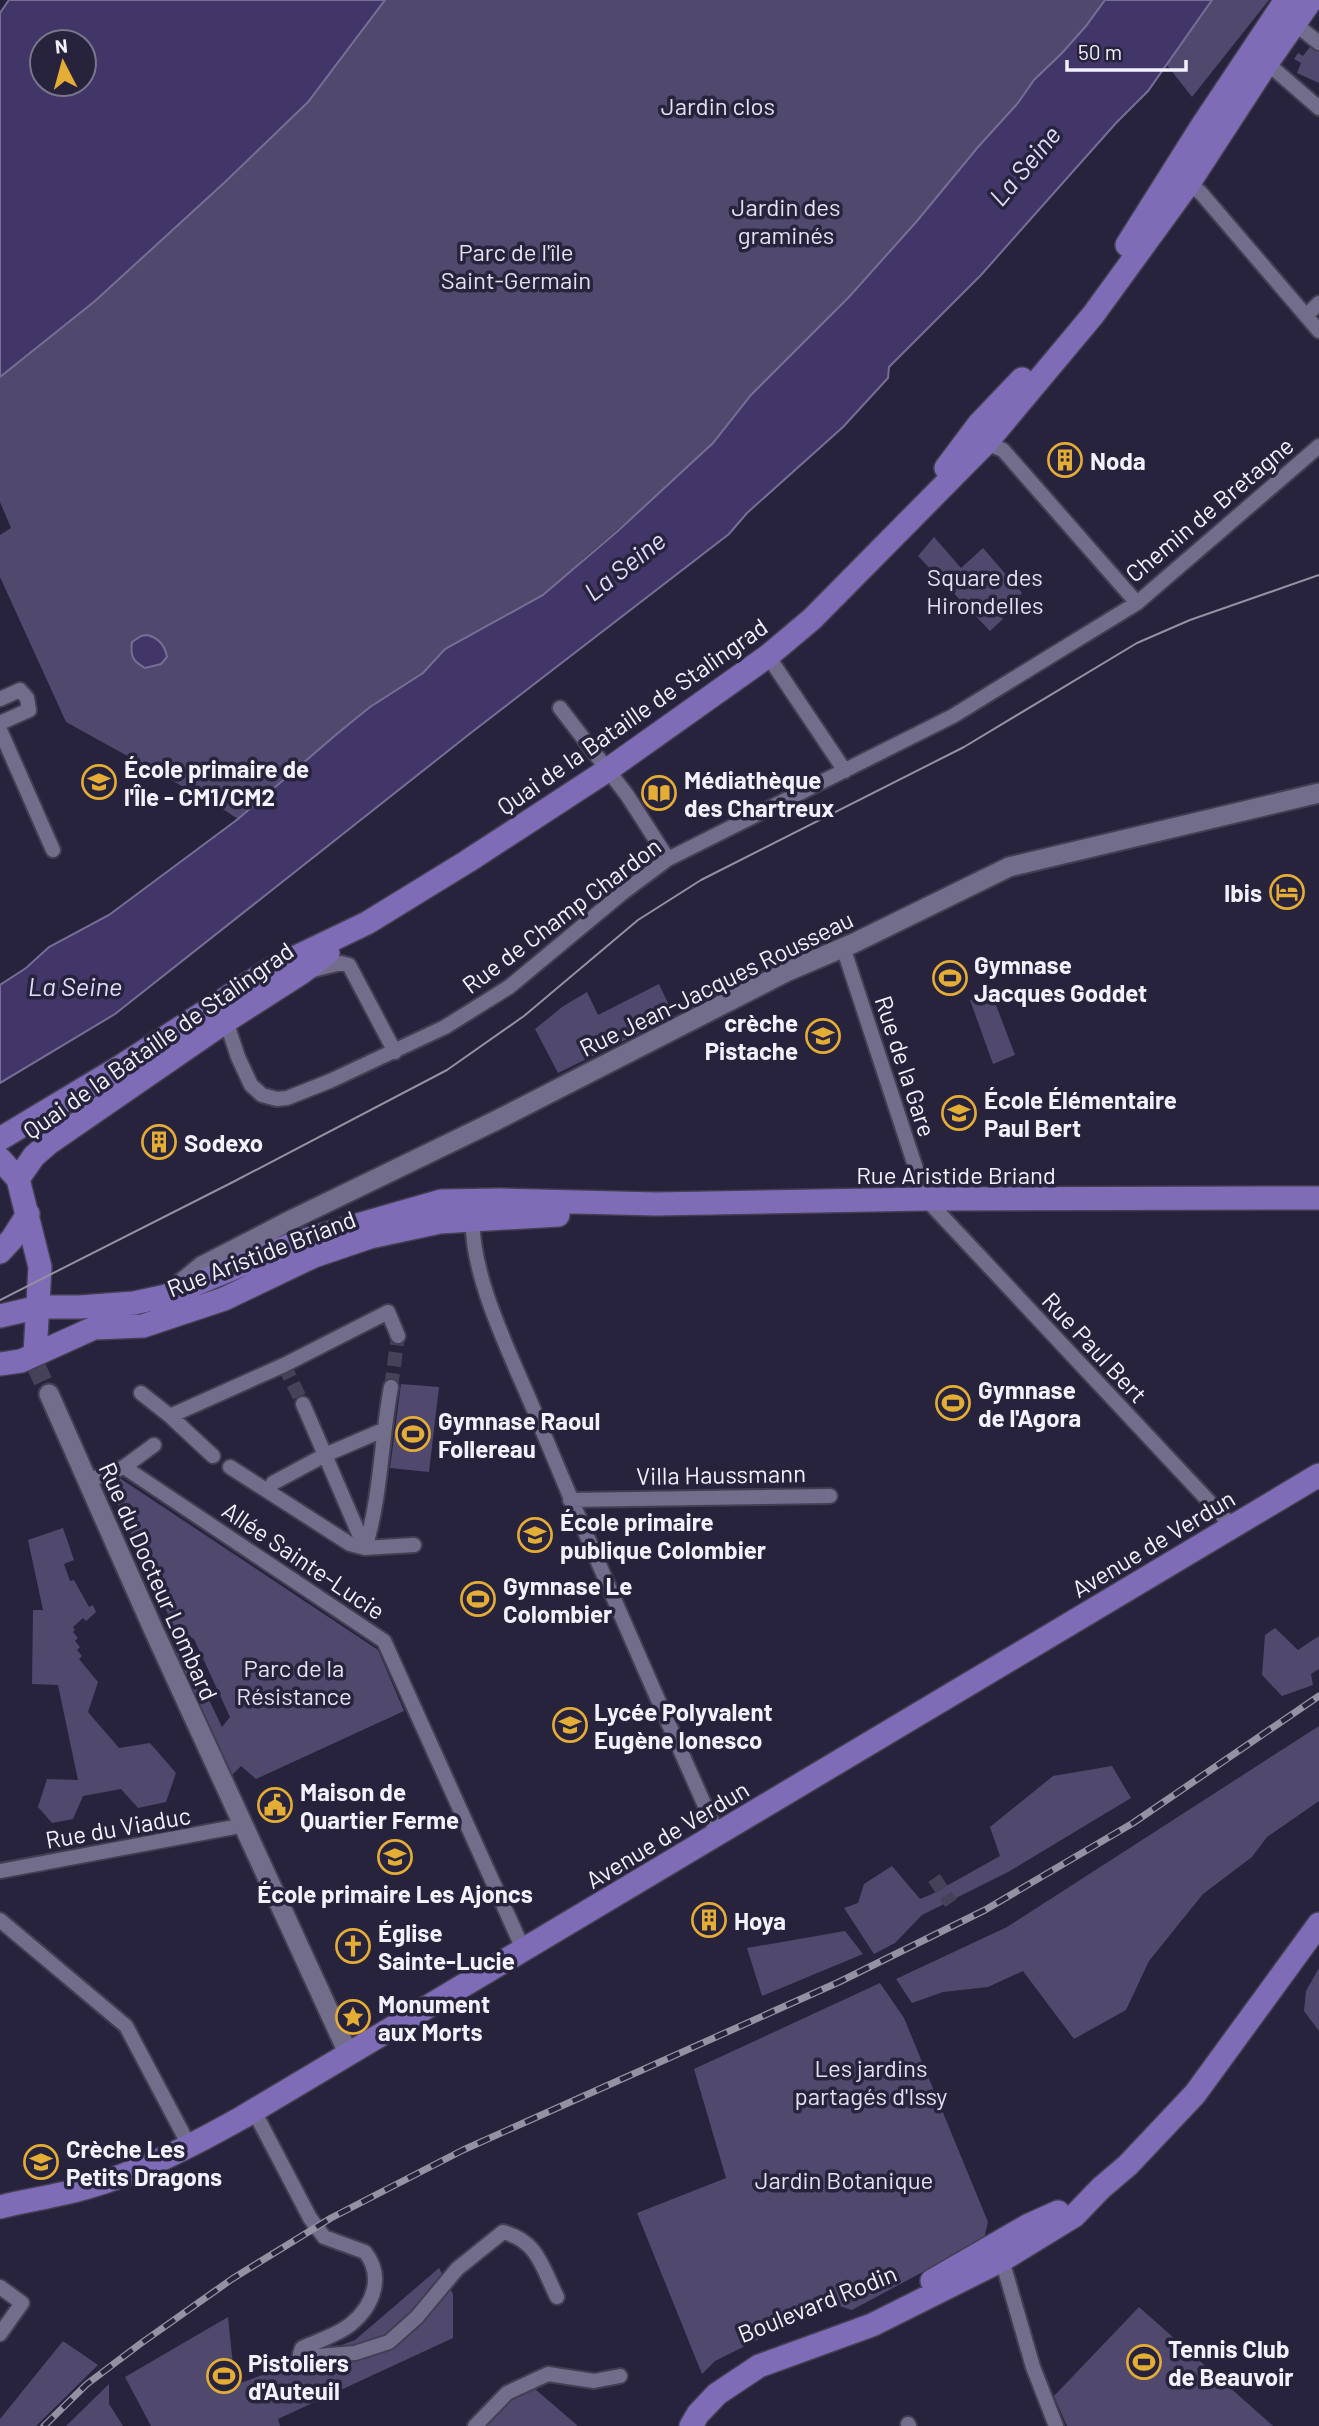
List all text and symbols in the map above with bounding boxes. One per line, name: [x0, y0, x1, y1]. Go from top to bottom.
north arrow: [28, 28, 98, 98]
scale bar: [1067, 28, 1186, 72]
text: N: [54, 33, 69, 58]
text: 50 m: [1078, 39, 1122, 64]
park label: Jardin clos: [661, 91, 775, 120]
water label: La Seine: [982, 119, 1066, 211]
park label: Jardin des graminés: [732, 192, 840, 249]
park label: Parc de l'île Saint-Germain: [441, 237, 591, 294]
street label: Chemin de Bretagne: [1119, 430, 1299, 588]
building icon: Noda: [1046, 441, 1084, 479]
place label: Noda: [1090, 446, 1146, 475]
water label: La Seine: [577, 524, 671, 606]
park label: Square des Hirondelles: [926, 562, 1044, 619]
street label: Quai de la Bataille de Stalingrad: [491, 611, 773, 821]
place label: École primaire de l'Île - CM1/CM2: [124, 754, 309, 811]
school or university icon: École primaire de l'Île - CM1/CM2: [80, 763, 118, 801]
place label: Médiathèque des Chartreux: [684, 765, 834, 822]
library icon: Médiathèque des Chartreux: [640, 774, 678, 812]
street label: Rue de Champ Chardon: [456, 831, 666, 999]
hotel icon: Ibis: [1268, 873, 1306, 911]
place label: Ibis: [1224, 878, 1262, 907]
street label: Rue Jean-Jacques Rousseau: [574, 904, 858, 1062]
street label: Quai de la Bataille de Stalingrad: [17, 935, 299, 1145]
place label: Gymnase Jacques Goddet: [974, 950, 1147, 1007]
sports icon: Gymnase Jacques Goddet: [931, 959, 969, 997]
water label: La Seine: [28, 970, 122, 1001]
street label: Rue de la Gare: [870, 992, 942, 1140]
place label: crèche Pistache: [705, 1008, 798, 1065]
school or university icon: crèche Pistache: [804, 1017, 842, 1055]
place label: École Élémentaire Paul Bert: [984, 1085, 1177, 1142]
school or university icon: École Élémentaire Paul Bert: [940, 1094, 978, 1132]
building icon: Sodexo: [140, 1123, 178, 1161]
place label: Sodexo: [184, 1128, 263, 1157]
street label: Rue Aristide Briand: [856, 1160, 1056, 1189]
street label: Rue Aristide Briand: [163, 1204, 359, 1302]
street label: Rue Paul Bert: [1037, 1286, 1153, 1408]
place label: Gymnase de l'Agora: [978, 1375, 1081, 1432]
sports icon: Gymnase de l'Agora: [934, 1384, 972, 1422]
place label: Gymnase Raoul Follereau: [438, 1406, 600, 1463]
sports icon: Gymnase Raoul Follereau: [394, 1415, 432, 1453]
street label: Rue du Docteur Lombard: [93, 1457, 225, 1705]
street label: Villa Haussmann: [636, 1458, 806, 1490]
street label: Avenue de Verdun: [1066, 1483, 1240, 1603]
street label: Allée Sainte-Lucie: [217, 1495, 391, 1625]
place label: École primaire publique Colombier: [560, 1507, 766, 1564]
school or university icon: École primaire publique Colombier: [516, 1516, 554, 1554]
place label: Gymnase Le Colombier: [503, 1571, 632, 1628]
sports icon: Gymnase Le Colombier: [459, 1580, 497, 1618]
park label: Parc de la Résistance: [236, 1653, 352, 1710]
place label: Lycée Polyvalent Eugène Ionesco: [594, 1697, 773, 1754]
school or university icon: Lycée Polyvalent Eugène Ionesco: [551, 1706, 589, 1744]
street label: Avenue de Verdun: [580, 1774, 754, 1894]
place label: Maison de Quartier Ferme: [300, 1777, 459, 1834]
public building icon: Maison de Quartier Ferme: [256, 1786, 294, 1824]
street label: Rue du Viaduc: [43, 1800, 193, 1854]
school or university icon: École primaire Les Ajoncs: [376, 1838, 414, 1876]
place label: École primaire Les Ajoncs: [257, 1879, 533, 1908]
building icon: Hoya: [690, 1901, 728, 1939]
place label: Hoya: [734, 1906, 786, 1935]
place label: Église Sainte-Lucie: [378, 1918, 515, 1975]
church icon: Église Sainte-Lucie: [334, 1927, 372, 1965]
place label: Monument aux Morts: [378, 1989, 490, 2046]
place icon: Monument aux Morts: [334, 1998, 372, 2036]
park label: Les jardins partagés d'Issy: [795, 2053, 947, 2110]
place label: Crèche Les Petits Dragons: [66, 2134, 222, 2191]
school or university icon: Crèche Les Petits Dragons: [22, 2143, 60, 2181]
park label: Jardin Botanique: [755, 2165, 933, 2194]
street label: Boulevard Rodin: [733, 2258, 901, 2348]
place label: Tennis Club de Beauvoir: [1168, 2334, 1293, 2391]
sports icon: Tennis Club de Beauvoir: [1125, 2343, 1163, 2381]
place label: Pistoliers d'Auteuil: [248, 2348, 349, 2405]
sports icon: Pistoliers d'Auteuil: [205, 2357, 243, 2395]

